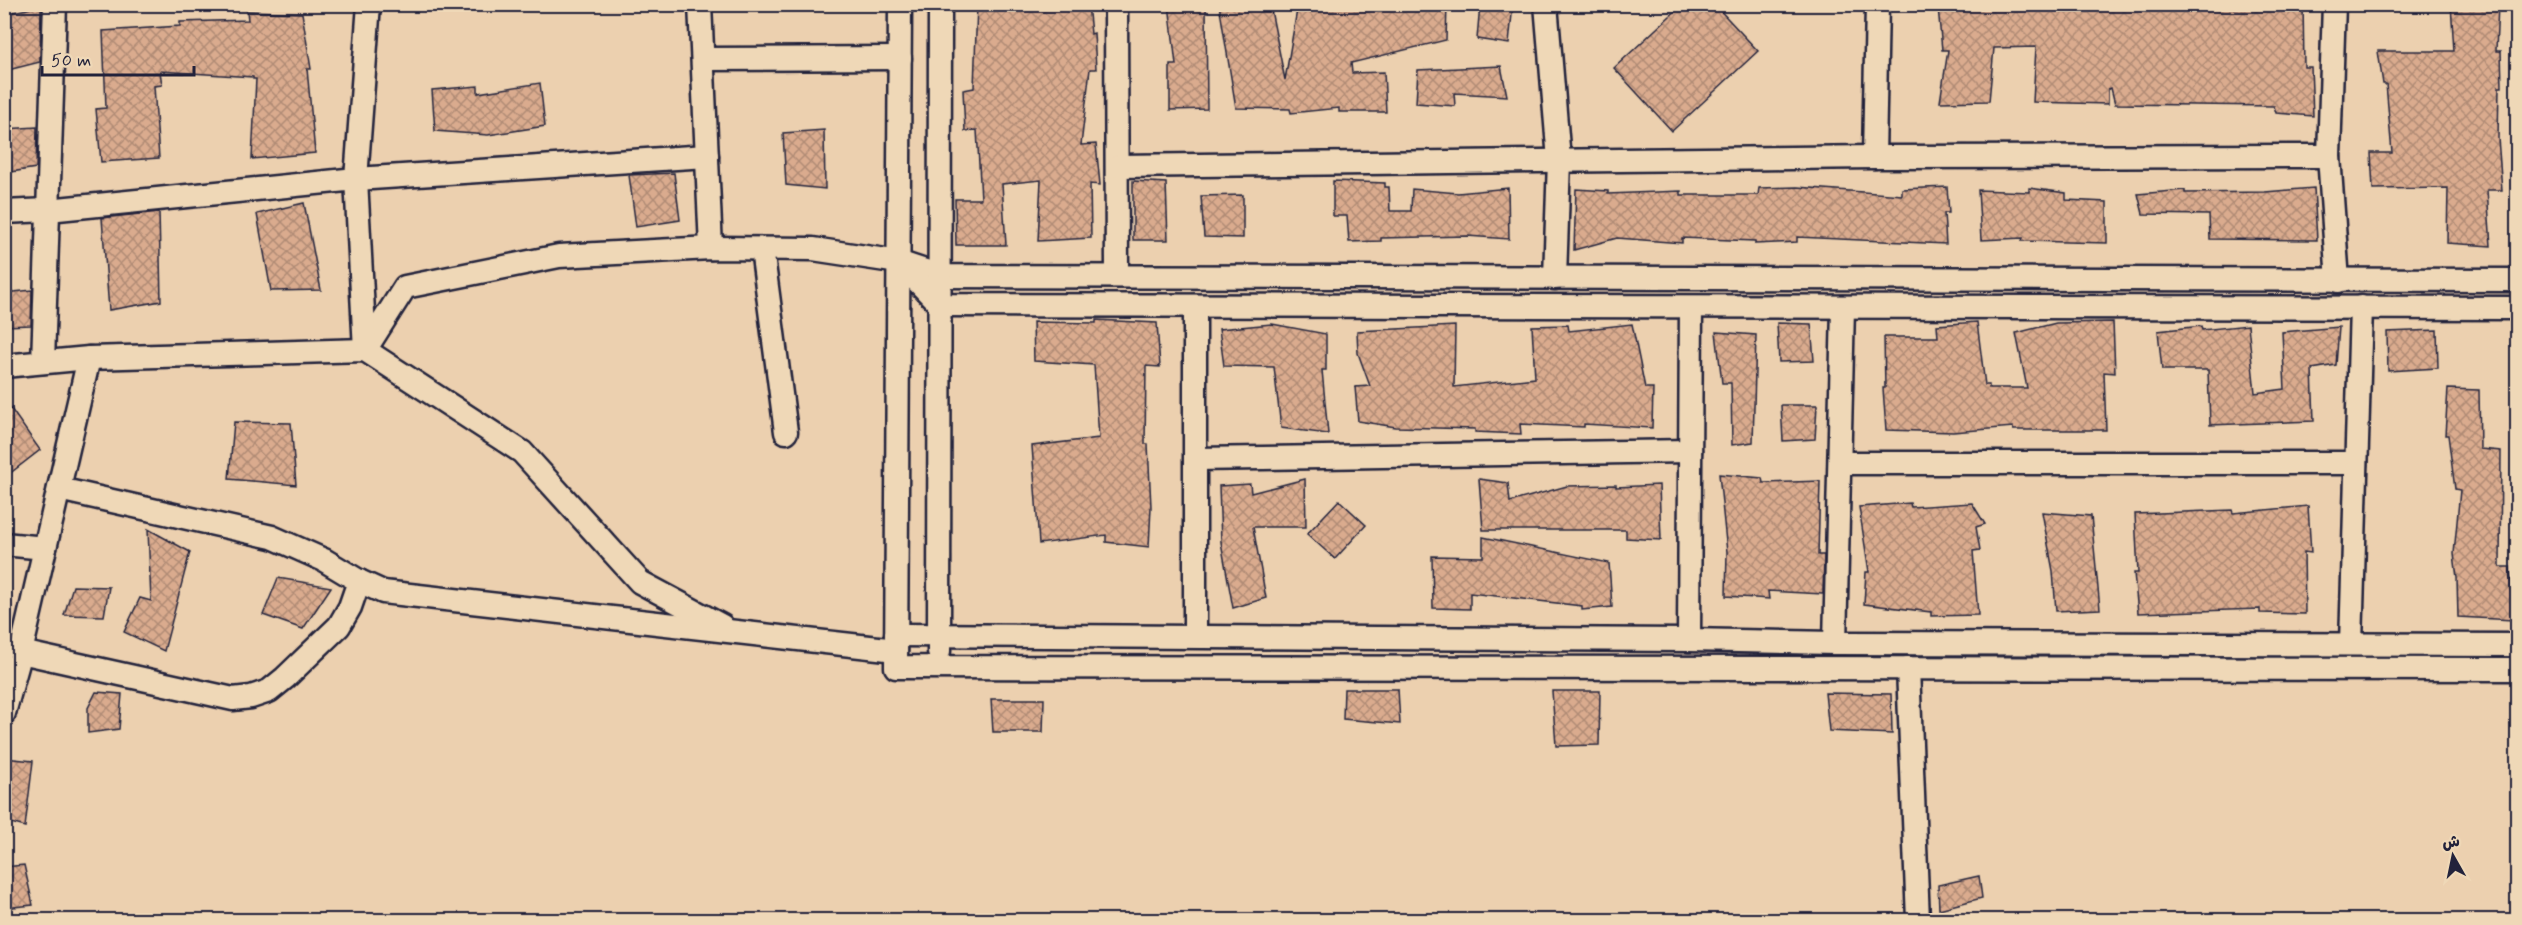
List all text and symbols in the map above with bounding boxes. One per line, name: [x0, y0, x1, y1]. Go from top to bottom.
scale bar: [42, 39, 194, 77]
text: 50 m: [51, 49, 91, 73]
north arrow: [2423, 826, 2483, 886]
text: ش: [2441, 831, 2461, 854]

